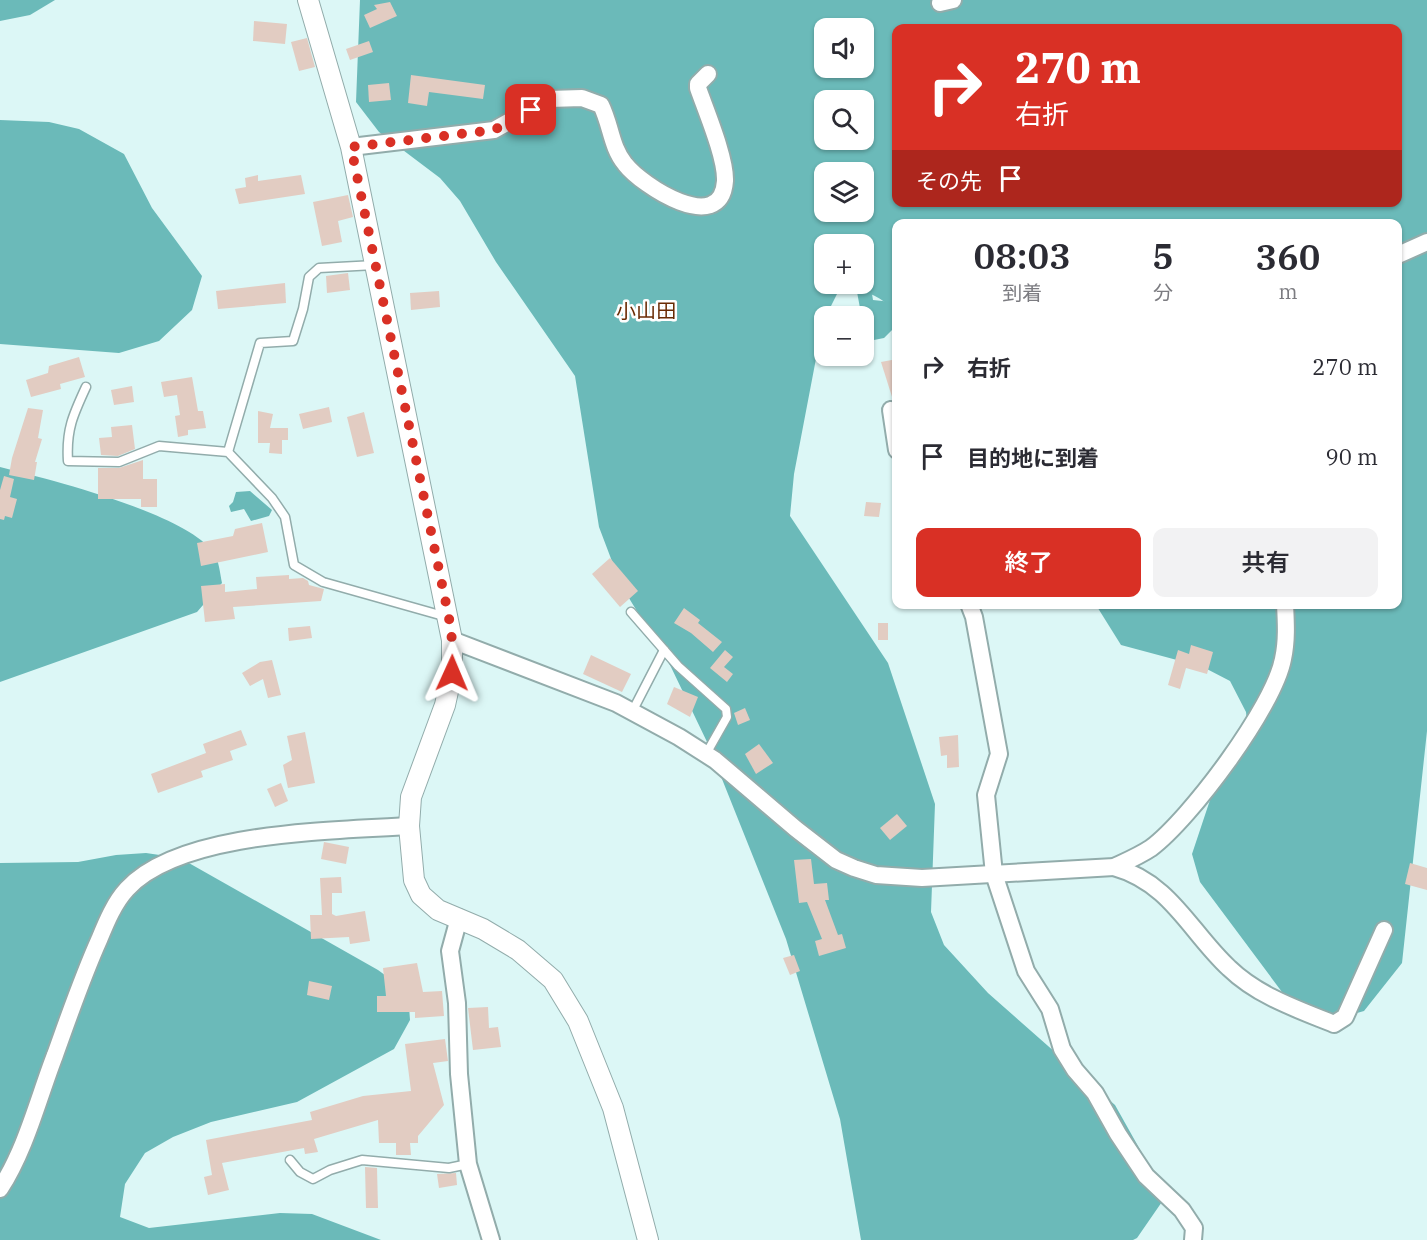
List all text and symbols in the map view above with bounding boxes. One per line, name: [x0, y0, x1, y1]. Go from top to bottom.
map controls: [814, 18, 874, 366]
button: sound: [814, 18, 874, 78]
text: 270 m: [1015, 40, 1141, 95]
icon: right: [916, 48, 994, 126]
pin: [505, 84, 556, 135]
button: search: [814, 90, 874, 150]
icon: arrive: [514, 93, 547, 126]
text: 右折: [1015, 96, 1069, 131]
button: layers: [814, 162, 874, 222]
icon: arrive: [994, 162, 1027, 195]
text: その先: [916, 166, 982, 195]
text: 08:03: [974, 232, 1071, 279]
text: 5: [1152, 232, 1174, 279]
text: 360: [1256, 233, 1320, 280]
button: +: [814, 234, 874, 294]
text: m: [1278, 278, 1298, 305]
text: 到着: [1002, 279, 1042, 306]
text: 分: [1153, 279, 1173, 306]
district label: 小山田: [616, 297, 676, 324]
button: −: [814, 306, 874, 366]
icon: right: [916, 350, 949, 383]
text: 270 m: [1312, 352, 1378, 381]
text: 右折: [967, 353, 1011, 382]
icon: arrive: [916, 440, 949, 473]
text: 90 m: [1326, 442, 1378, 471]
text: 目的地に到着: [967, 443, 1099, 472]
button: 終了: [916, 528, 1141, 597]
button: 共有: [1153, 528, 1378, 597]
position arrow: [420, 641, 484, 705]

